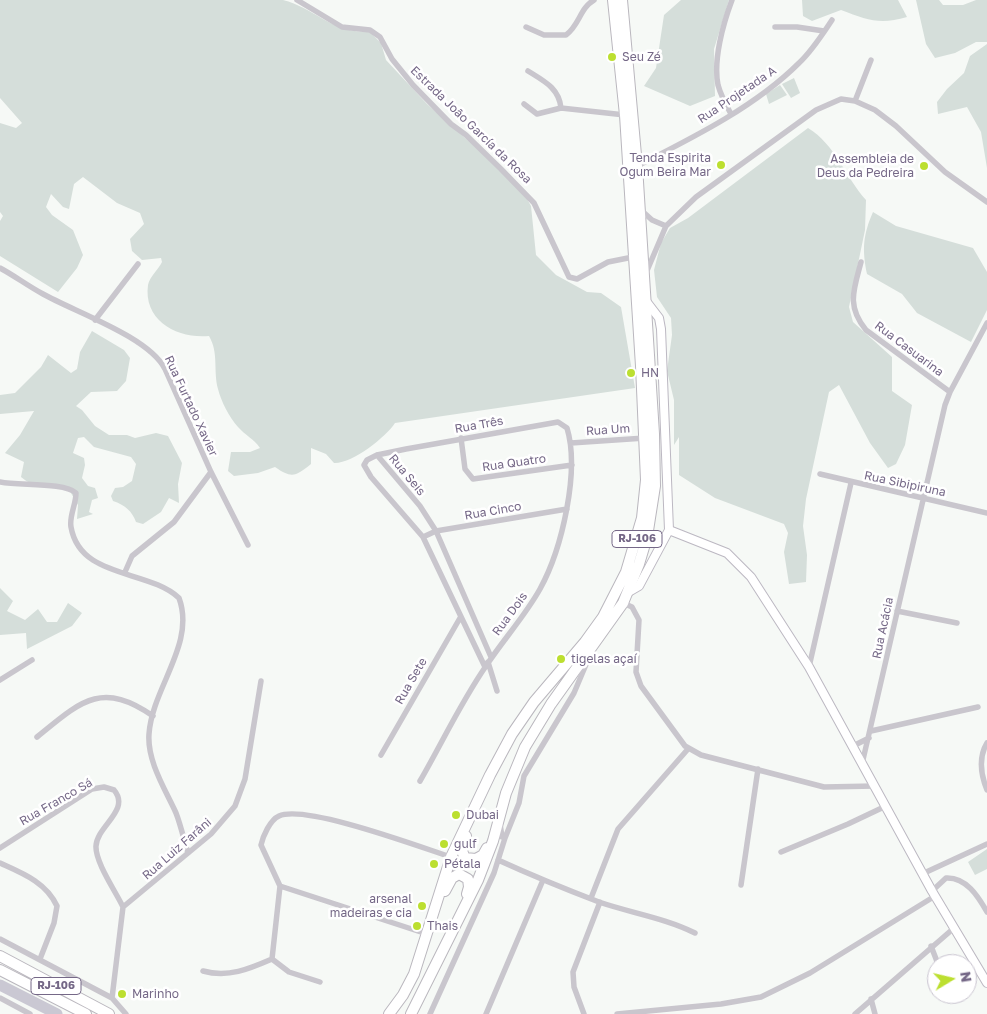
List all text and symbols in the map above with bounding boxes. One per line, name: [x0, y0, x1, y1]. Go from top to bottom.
place label: Seu Zé: [622, 50, 661, 64]
marker: Seu Zé: [606, 51, 618, 63]
street label: Estrada João García da Rosa: [407, 63, 535, 187]
street label: Rua Projetada A: [695, 63, 779, 127]
place label: Tenda Espirita Ogum Beira Mar: [620, 151, 711, 179]
place label: Assembleia de Deus da Pedreira: [817, 152, 914, 180]
marker: Tenda Espirita Ogum Beira Mar: [715, 159, 727, 171]
marker: Assembleia de Deus da Pedreira: [918, 160, 930, 172]
street label: Rua Casuarina: [872, 318, 946, 380]
street label: Rua Furtado Xavier: [161, 353, 221, 459]
place label: HN: [641, 366, 659, 380]
marker: HN: [625, 367, 637, 379]
street label: Rua Três: [454, 414, 504, 436]
street label: Rua Um: [585, 421, 631, 439]
street label: Rua Quatro: [481, 451, 547, 475]
street label: Rua Seis: [386, 452, 428, 498]
street label: Rua Sibipiruna: [863, 468, 947, 500]
street label: Rua Cinco: [463, 499, 523, 523]
road number: RJ-106: [612, 530, 662, 548]
street label: Rua Dois: [489, 589, 531, 639]
street label: Rua Acácia: [869, 596, 897, 660]
place label: tigelas açaí: [571, 652, 637, 666]
marker: tigelas açaí: [555, 653, 567, 665]
street label: Rua Sete: [392, 655, 430, 707]
street label: Rua Franco Sá: [17, 775, 95, 829]
place label: Dubai: [466, 808, 499, 822]
marker: Dubai: [450, 809, 462, 821]
street label: Rua Luiz Farâni: [140, 815, 214, 883]
place label: gulf: [454, 837, 477, 851]
marker: gulf: [438, 838, 450, 850]
place label: Pétala: [444, 857, 481, 871]
marker: Pétala: [428, 858, 440, 870]
place label: arsenal madeiras e cia: [330, 892, 412, 920]
marker: arsenal madeiras e cia: [416, 900, 428, 912]
place label: Thais: [427, 919, 458, 933]
marker: Thais: [411, 920, 423, 932]
north arrow: [927, 954, 977, 1004]
text: N: [957, 970, 976, 983]
road number: RJ-106: [31, 978, 81, 994]
place label: Marinho: [132, 987, 179, 1001]
marker: Marinho: [116, 988, 128, 1000]

